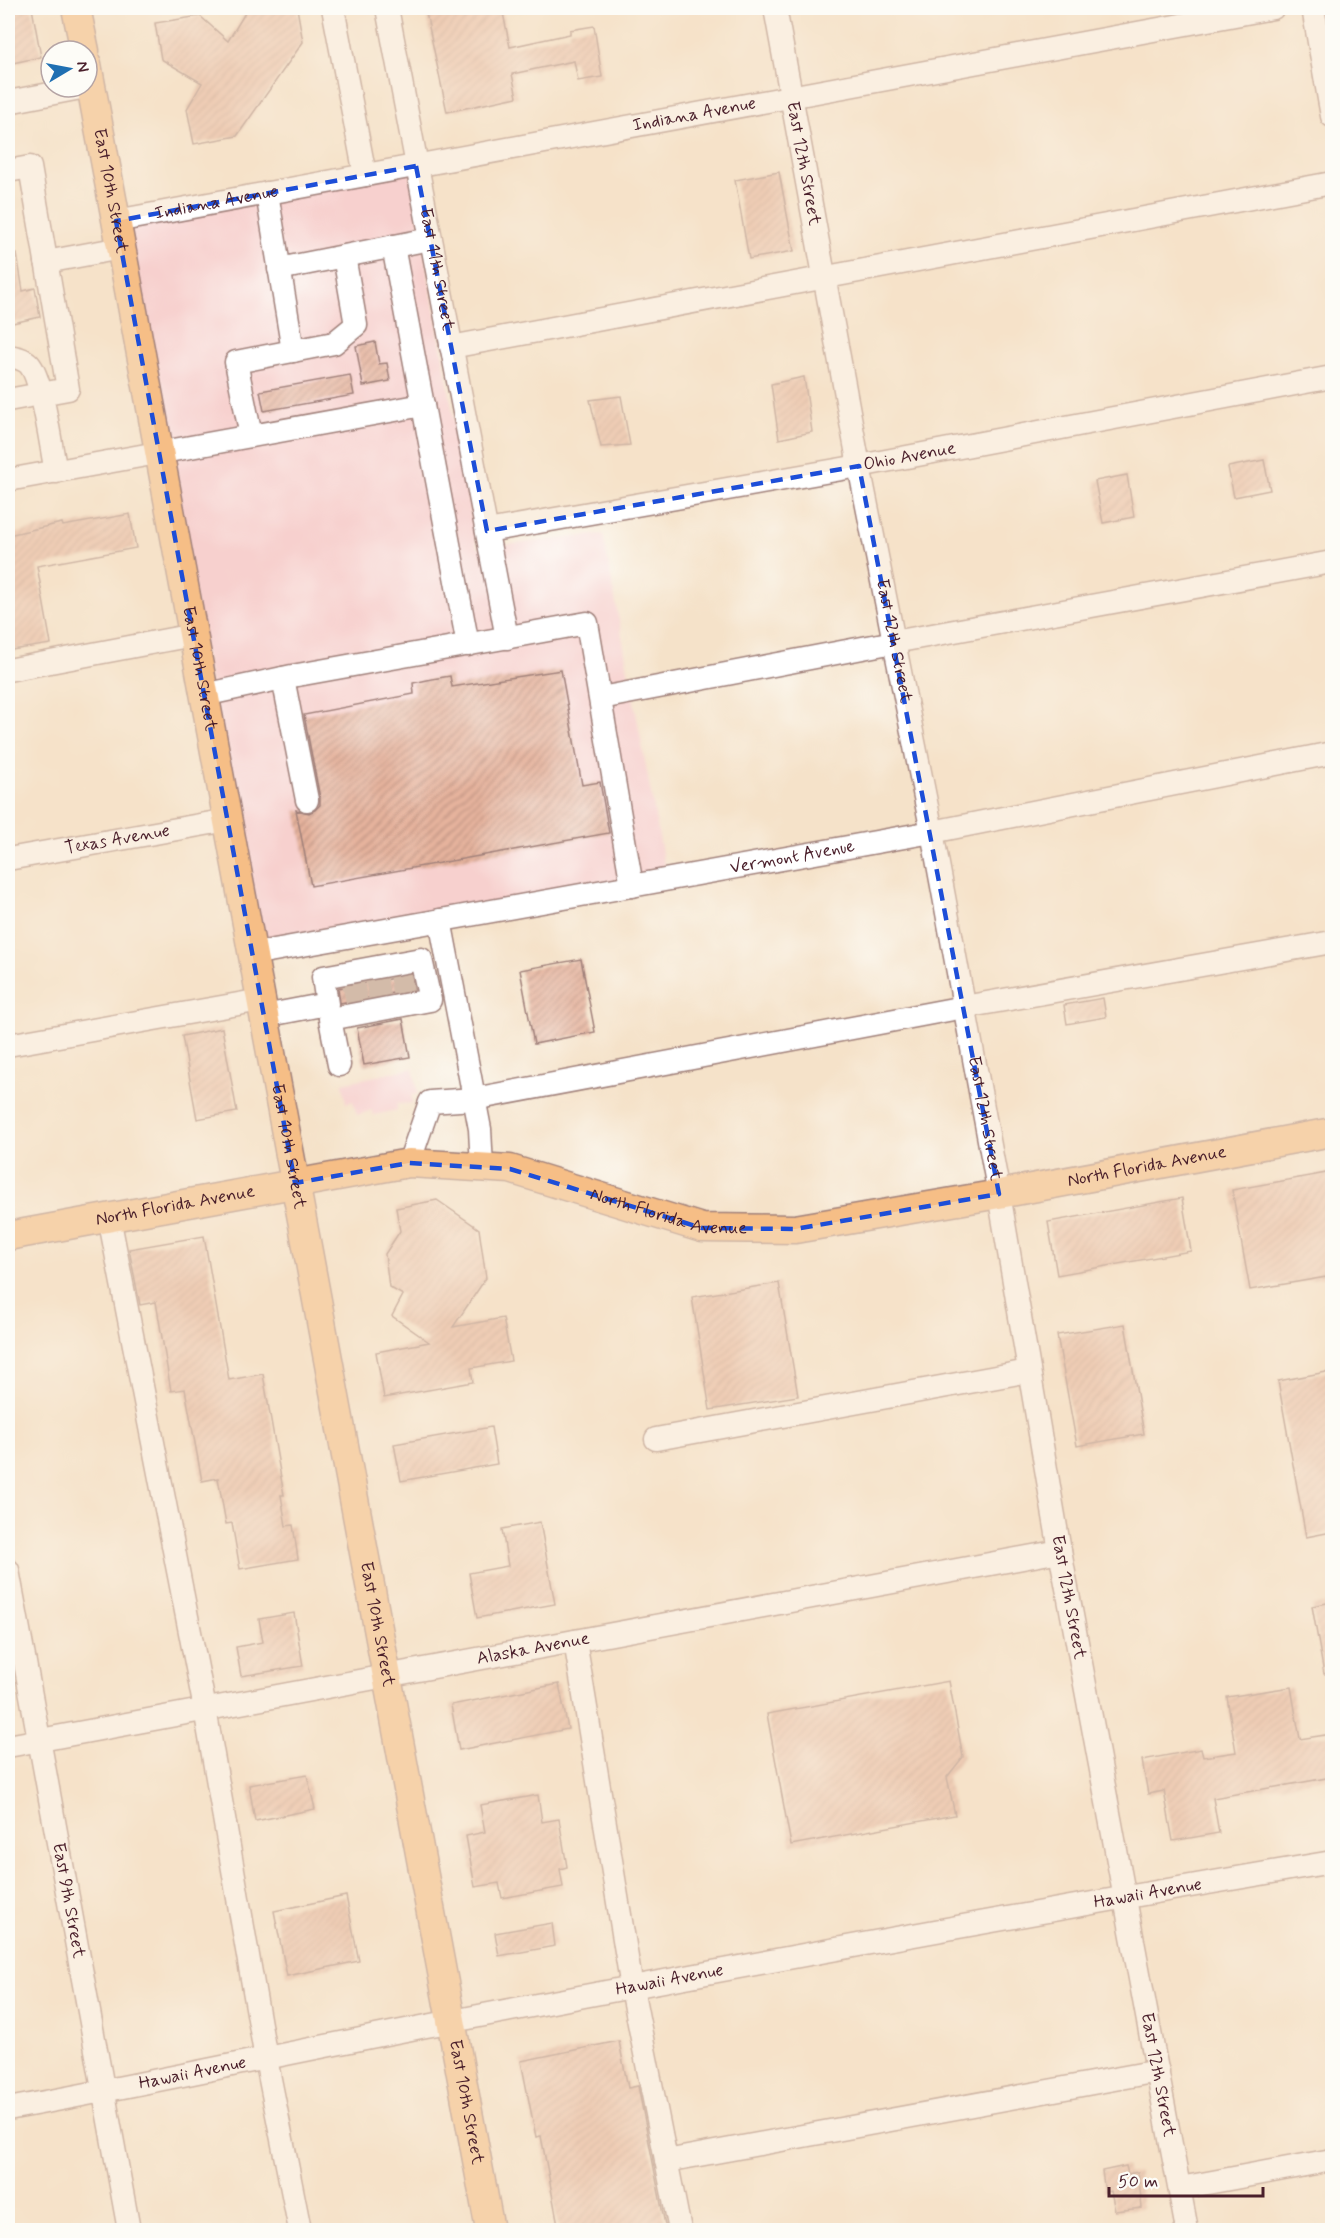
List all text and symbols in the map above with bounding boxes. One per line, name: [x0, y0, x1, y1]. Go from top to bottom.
north arrow: [39, 39, 99, 99]
text: N: [71, 60, 94, 74]
street label: Indiana Avenue: [631, 91, 758, 138]
street label: East 12th Street: [780, 99, 827, 228]
street label: East 10th Street: [87, 126, 134, 256]
street label: Indiana Avenue: [153, 179, 280, 226]
street label: East 11th Street: [413, 206, 460, 333]
street label: Ohio Avenue: [861, 436, 958, 477]
street label: East 12th Street: [870, 577, 918, 705]
street label: East 10th Street: [176, 604, 223, 733]
street label: Texas Avenue: [63, 819, 172, 861]
street label: Vermont Avenue: [728, 834, 857, 880]
street label: East 12th Street: [962, 1054, 1008, 1183]
street label: East 10th Street: [265, 1082, 312, 1211]
street label: North Florida Avenue: [1065, 1140, 1228, 1193]
street label: North Florida Avenue: [94, 1179, 257, 1232]
street label: North Florida Avenue: [587, 1182, 747, 1240]
street label: East 12th Street: [1045, 1533, 1092, 1661]
street label: East 10th Street: [354, 1560, 401, 1689]
street label: Alaska Avenue: [475, 1626, 592, 1671]
street label: East 9th Street: [46, 1841, 91, 1961]
street label: Hawaii Avenue: [1092, 1872, 1204, 1915]
street label: Hawaii Avenue: [614, 1958, 725, 2002]
street label: East 12th Street: [1135, 2011, 1181, 2139]
street label: East 10th Street: [443, 2038, 490, 2167]
street label: Hawaii Avenue: [137, 2050, 248, 2096]
scale bar: [1109, 2160, 1264, 2198]
text: 50 m: [1118, 2170, 1158, 2194]

